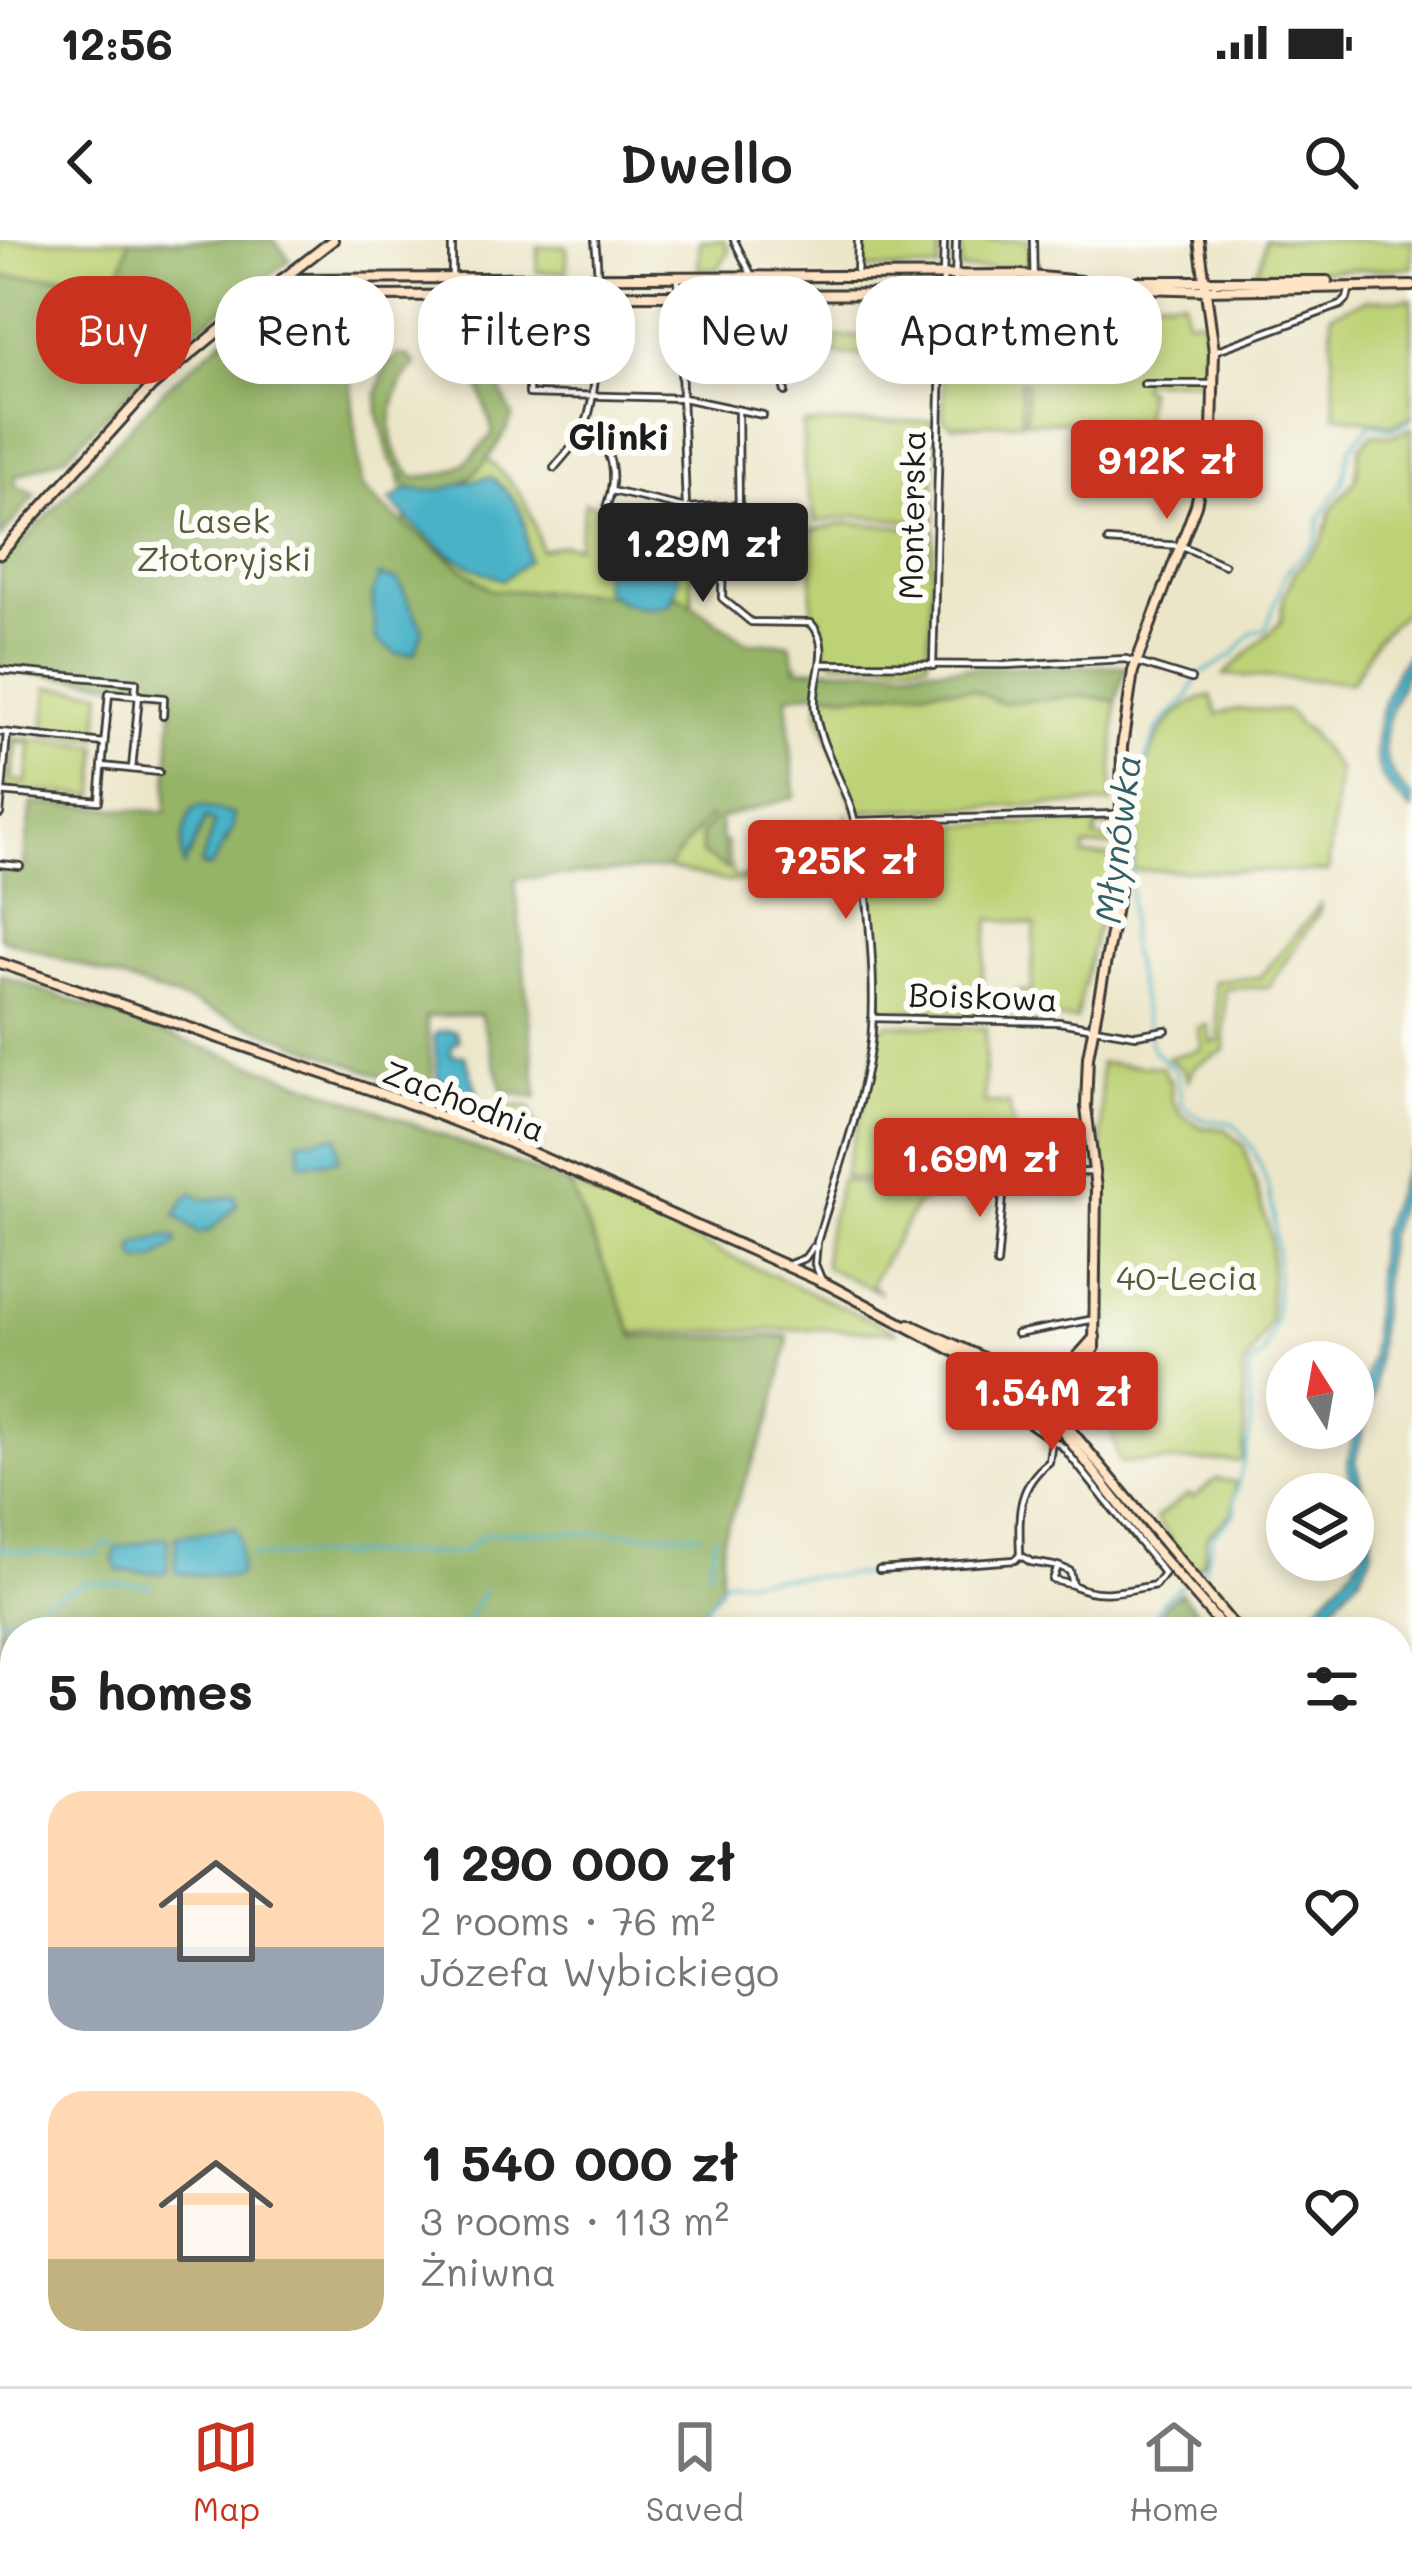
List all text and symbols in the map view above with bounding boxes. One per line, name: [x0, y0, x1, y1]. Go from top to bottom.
text: 12:56: [60, 13, 173, 71]
text: Dwello: [619, 127, 793, 198]
icon: back: [48, 129, 114, 195]
icon: search: [1298, 129, 1364, 195]
chip: Buy: [36, 276, 191, 384]
chip: Rent: [215, 276, 394, 384]
chip: Filters: [418, 276, 635, 384]
chip: New: [659, 276, 832, 384]
chip: Apartment: [856, 276, 1162, 384]
district label: Glinki: [568, 412, 670, 459]
pin: 912K zł: [1056, 420, 1278, 522]
street label: Monterska: [888, 430, 933, 600]
text: 912K zł: [1098, 433, 1236, 484]
park label: Lasek Złotoryjski: [137, 498, 311, 580]
pin: 1.29M zł: [579, 503, 827, 605]
text: 1.29M zł: [625, 516, 781, 567]
water label: Młynówka: [1083, 752, 1151, 926]
pin: 725K zł: [735, 820, 957, 922]
text: 725K zł: [775, 833, 917, 884]
street label: Boiskowa: [908, 971, 1058, 1020]
street label: Zachodnia: [377, 1049, 552, 1150]
pin: 1.69M zł: [856, 1118, 1104, 1220]
text: 1.69M zł: [901, 1131, 1059, 1182]
park label: 40-Lecia: [1116, 1255, 1258, 1298]
north arrow: [1266, 1341, 1374, 1449]
map controls: [1266, 1341, 1374, 1581]
pin: 1.54M zł: [928, 1352, 1176, 1454]
text: 1.54M zł: [973, 1365, 1131, 1416]
button: layers: [1266, 1473, 1374, 1581]
text: 5 homes: [48, 1656, 253, 1723]
icon: filters: [1299, 1656, 1365, 1722]
text: 1 290 000 zł: [420, 1827, 735, 1894]
icon: home: [144, 1839, 288, 1983]
icon: heart: [1299, 1878, 1365, 1944]
text: 2 rooms · 76 m²: [420, 1894, 716, 1945]
text: Józefa Wybickiego: [420, 1945, 779, 1996]
text: 1 540 000 zł: [420, 2127, 738, 2194]
icon: home: [144, 2139, 288, 2283]
icon: heart: [1299, 2178, 1365, 2244]
text: 3 rooms · 113 m²: [420, 2194, 729, 2245]
text: Żniwna: [420, 2245, 556, 2296]
tab: Map: [193, 2414, 260, 2529]
tab: Saved: [646, 2414, 744, 2529]
tab: Home: [1129, 2414, 1219, 2529]

